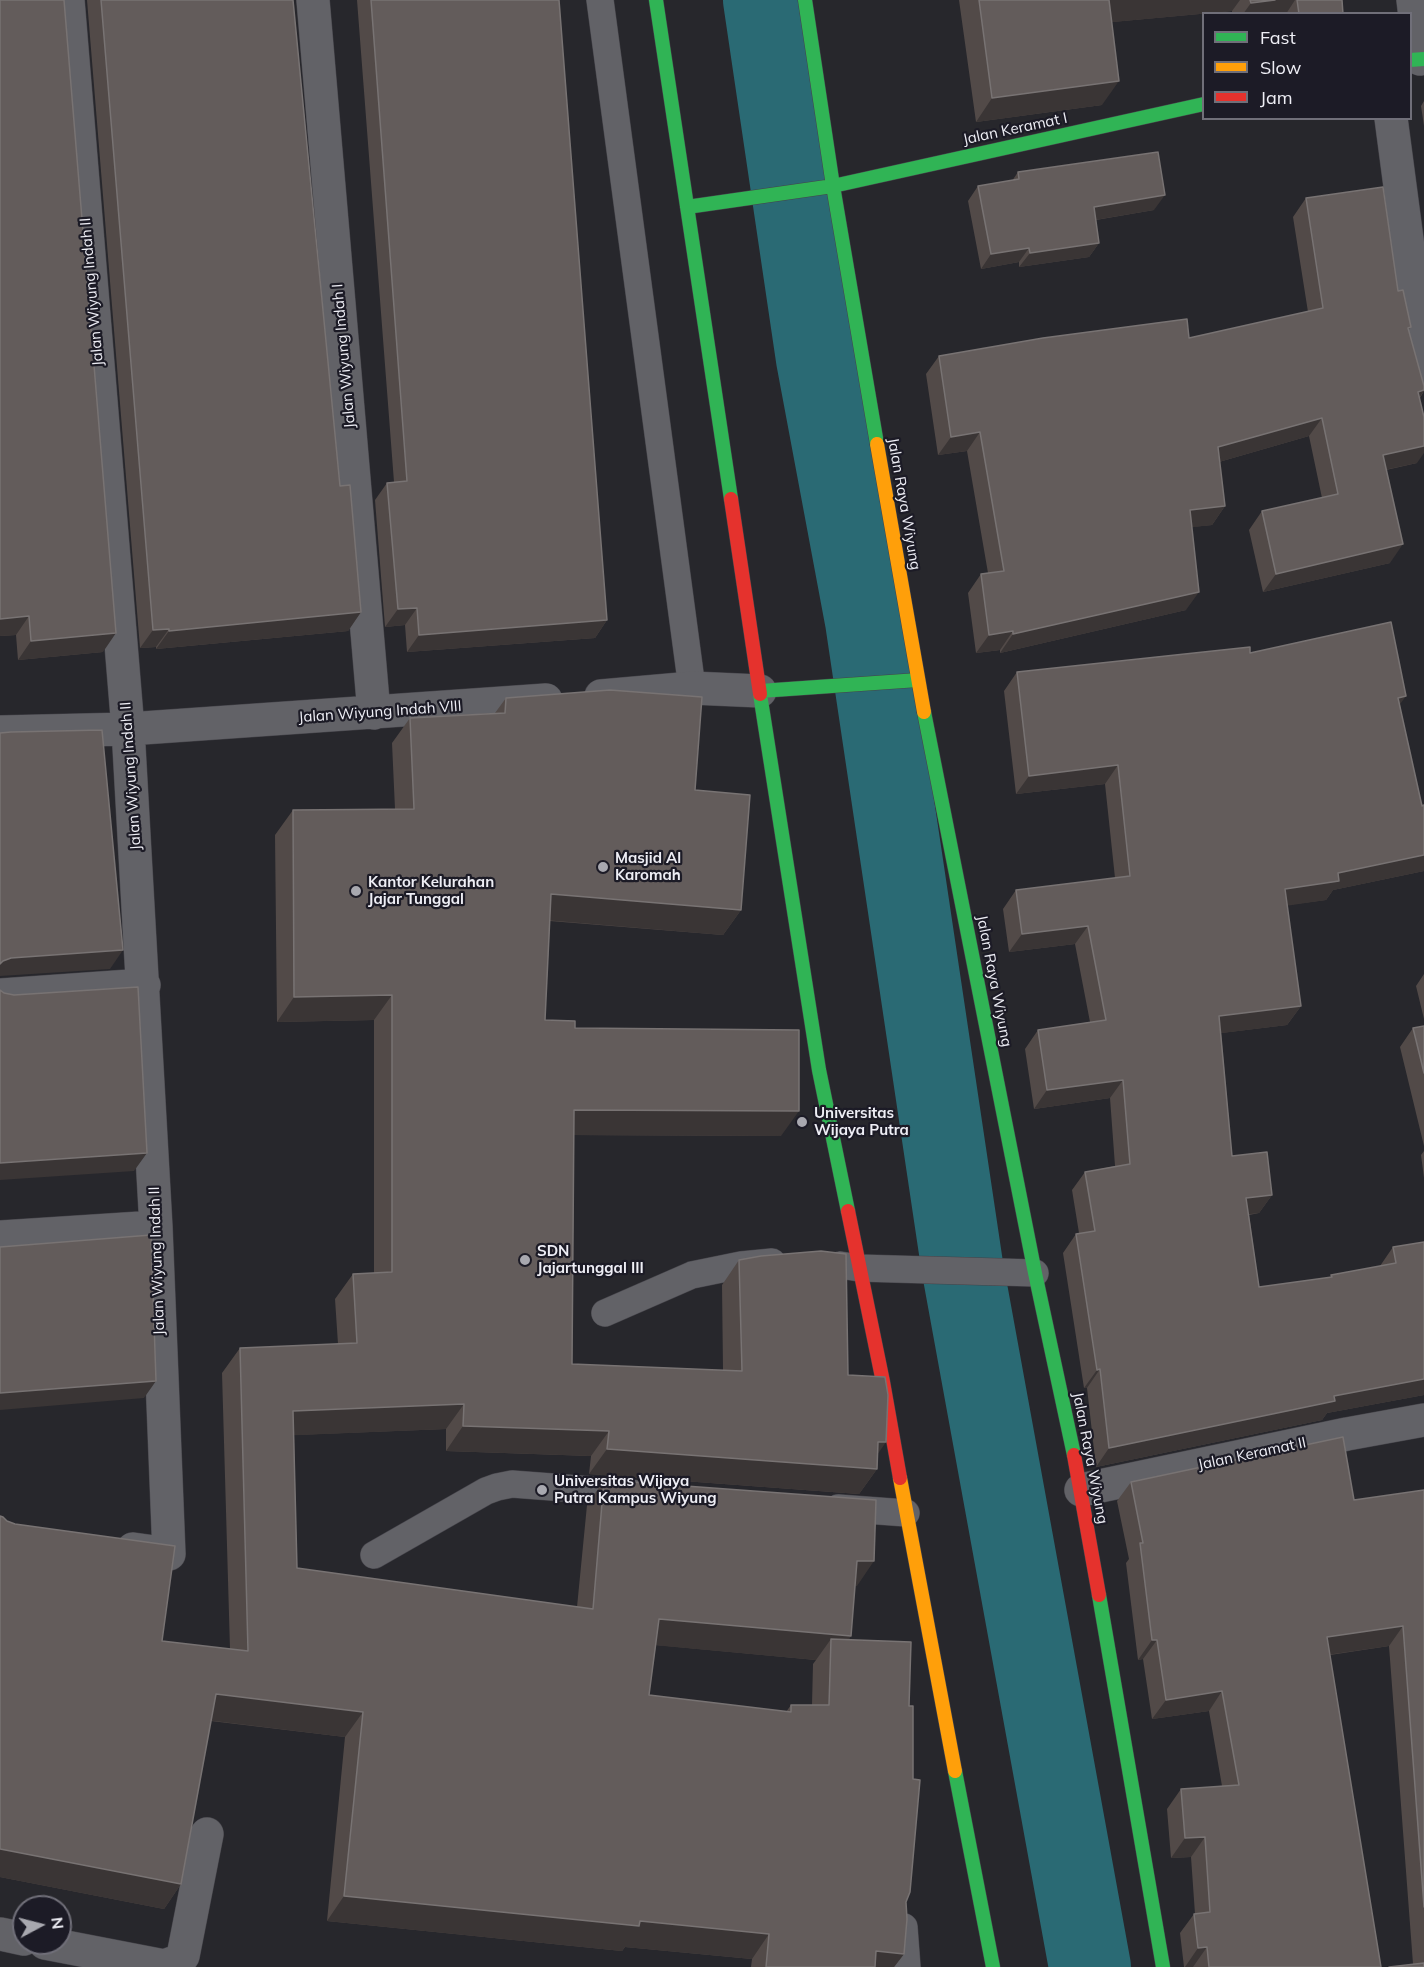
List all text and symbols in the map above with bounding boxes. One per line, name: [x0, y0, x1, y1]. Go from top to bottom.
legend: [1202, 12, 1412, 120]
text: Fast: [1260, 26, 1296, 49]
text: Slow: [1260, 56, 1301, 79]
text: Jam: [1260, 86, 1293, 109]
street label: Jalan Keramat I: [961, 109, 1069, 149]
street label: Jalan Wiyung Indah II: [77, 217, 107, 367]
street label: Jalan Wiyung Indah I: [329, 283, 359, 429]
street label: Jalan Raya Wiyung: [884, 436, 924, 572]
street label: Jalan Wiyung Indah VIII: [298, 697, 462, 727]
street label: Jalan Wiyung Indah II: [117, 701, 145, 851]
place label: Masjid Al Karomah: [615, 849, 681, 884]
marker: Masjid Al Karomah: [596, 860, 610, 874]
place label: Kantor Kelurahan Jajar Tunggal: [368, 873, 494, 908]
marker: Kantor Kelurahan Jajar Tunggal: [349, 884, 363, 898]
street label: Jalan Raya Wiyung: [972, 914, 1016, 1048]
place label: Universitas Wijaya Putra: [814, 1104, 909, 1139]
marker: Universitas Wijaya Putra: [795, 1115, 809, 1129]
street label: Jalan Wiyung Indah II: [145, 1186, 169, 1336]
place label: SDN Jajartunggal III: [537, 1242, 644, 1277]
marker: SDN Jajartunggal III: [518, 1253, 532, 1267]
street label: Jalan Raya Wiyung: [1068, 1391, 1112, 1525]
street label: Jalan Keramat II: [1196, 1434, 1308, 1474]
place label: Universitas Wijaya Putra Kampus Wiyung: [554, 1472, 717, 1507]
marker: Universitas Wijaya Putra Kampus Wiyung: [535, 1483, 549, 1497]
north arrow: [12, 1895, 72, 1955]
text: N: [47, 1916, 69, 1930]

